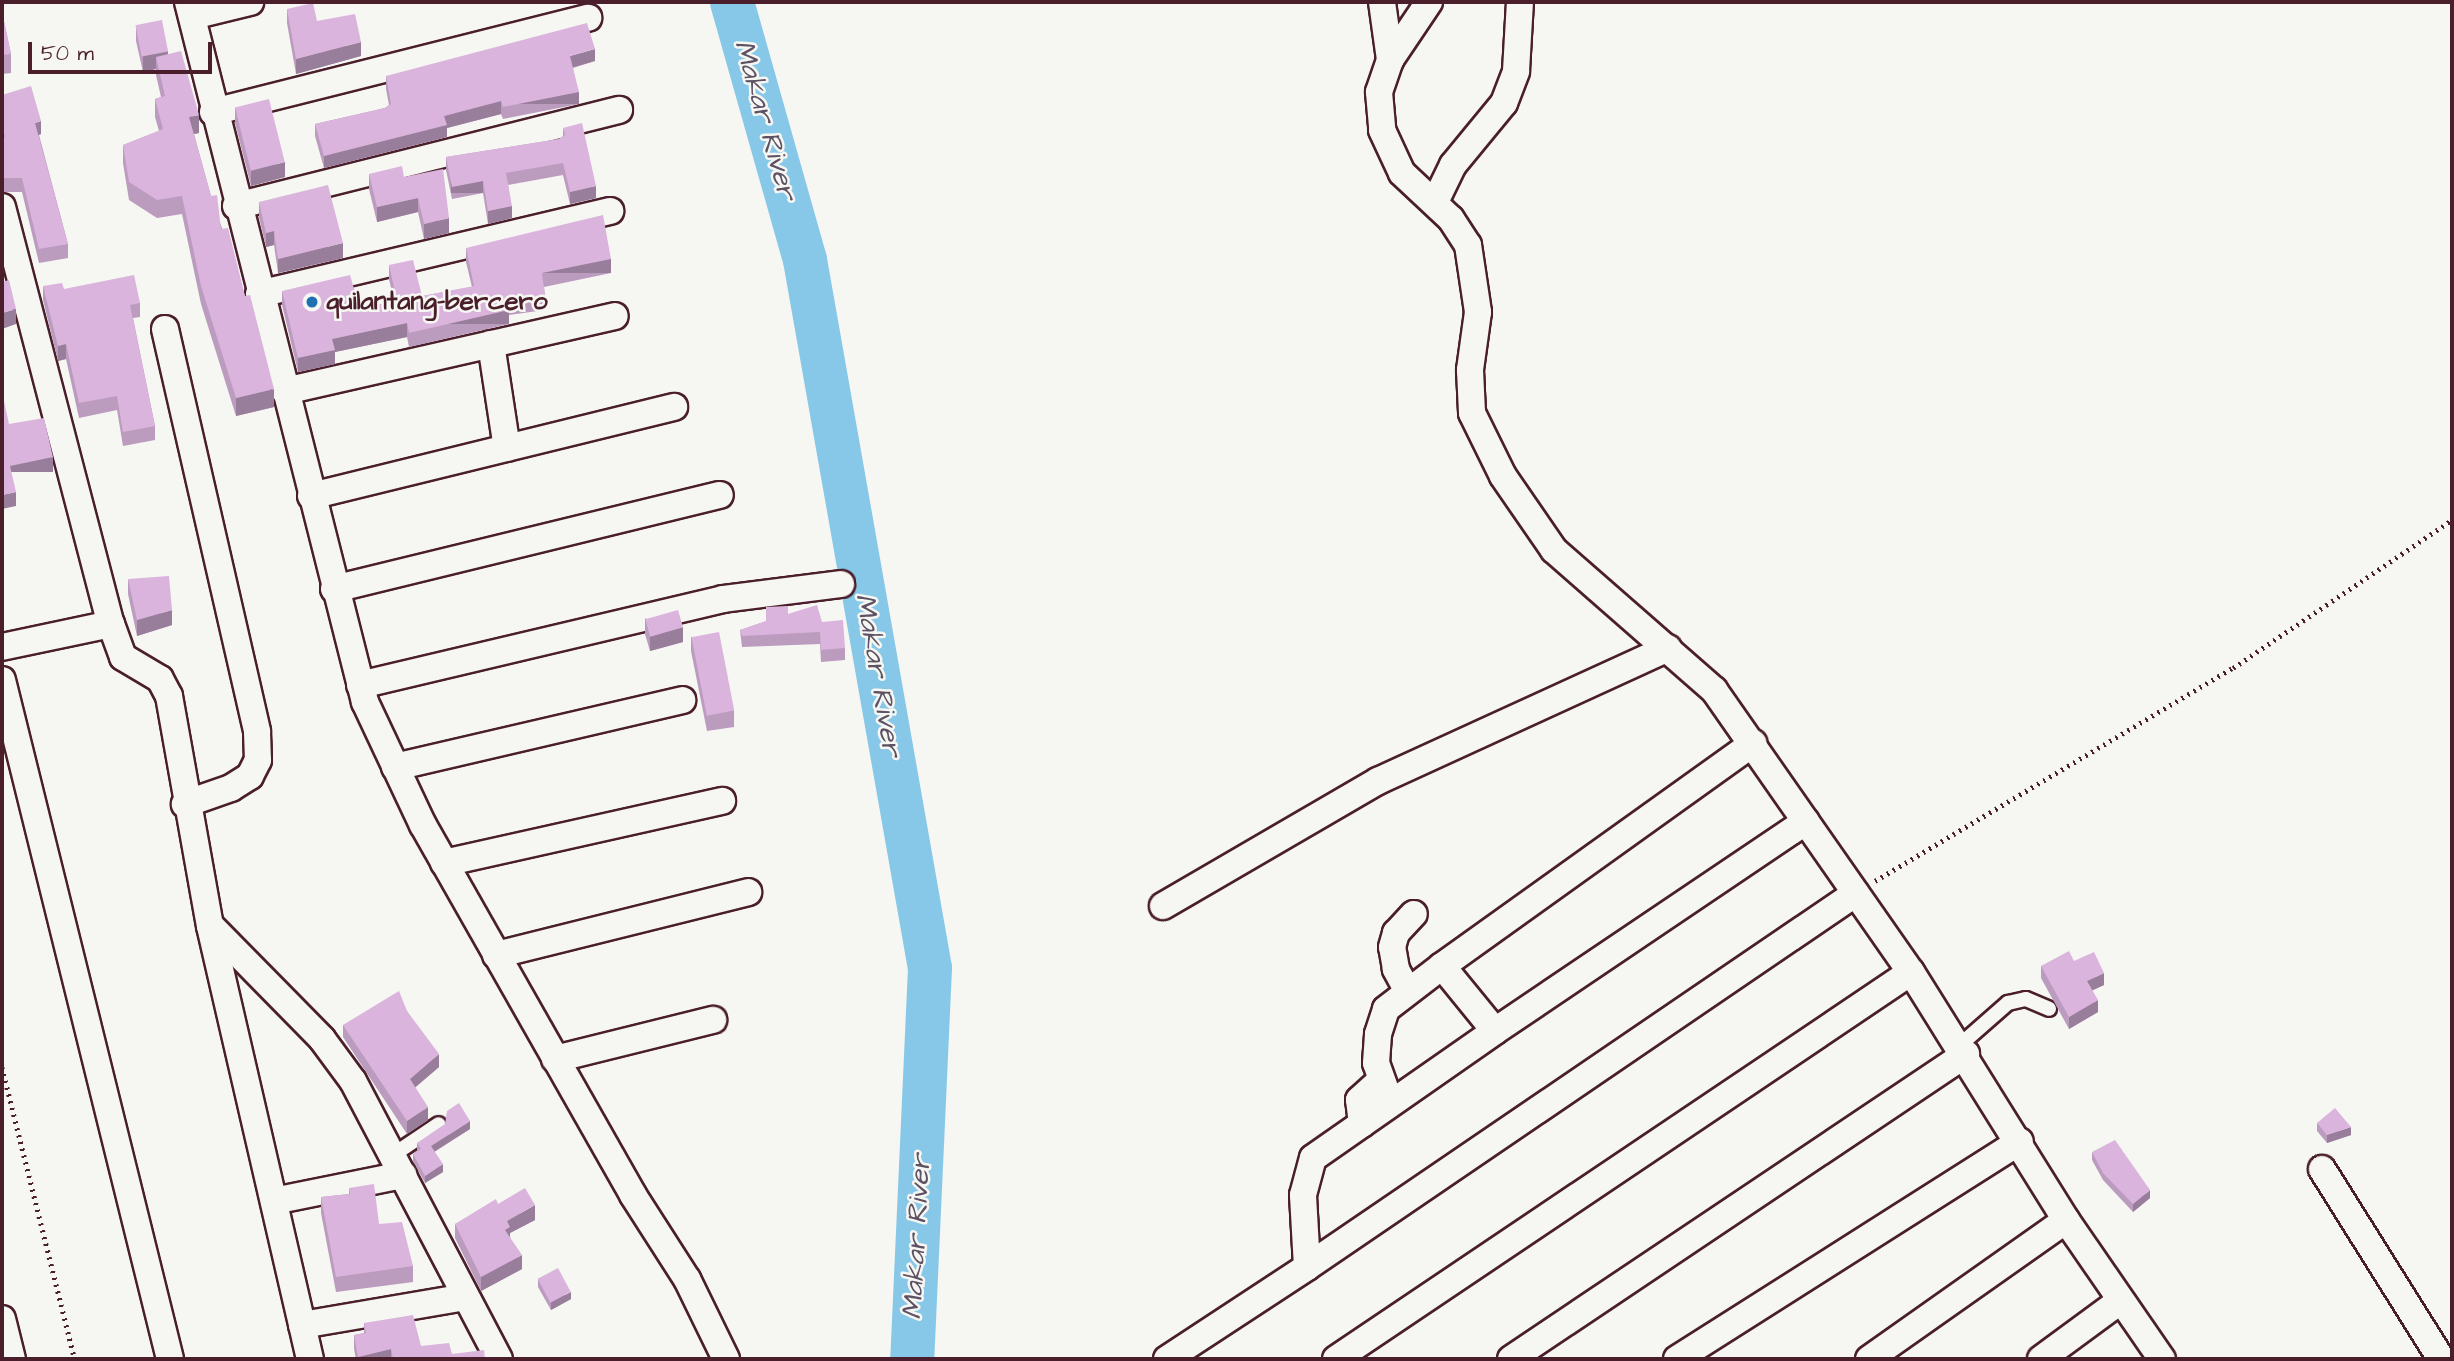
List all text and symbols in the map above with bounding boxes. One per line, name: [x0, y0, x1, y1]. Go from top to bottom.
scale bar: [32, 28, 215, 72]
water label: Makar River: [726, 36, 804, 204]
text: 50 m: [41, 39, 94, 68]
place label: quilantang-bercero: [326, 286, 548, 318]
marker: quilantang-bercero: [304, 294, 320, 310]
water label: Makar River: [847, 591, 909, 759]
water label: Makar River: [896, 1154, 938, 1320]

